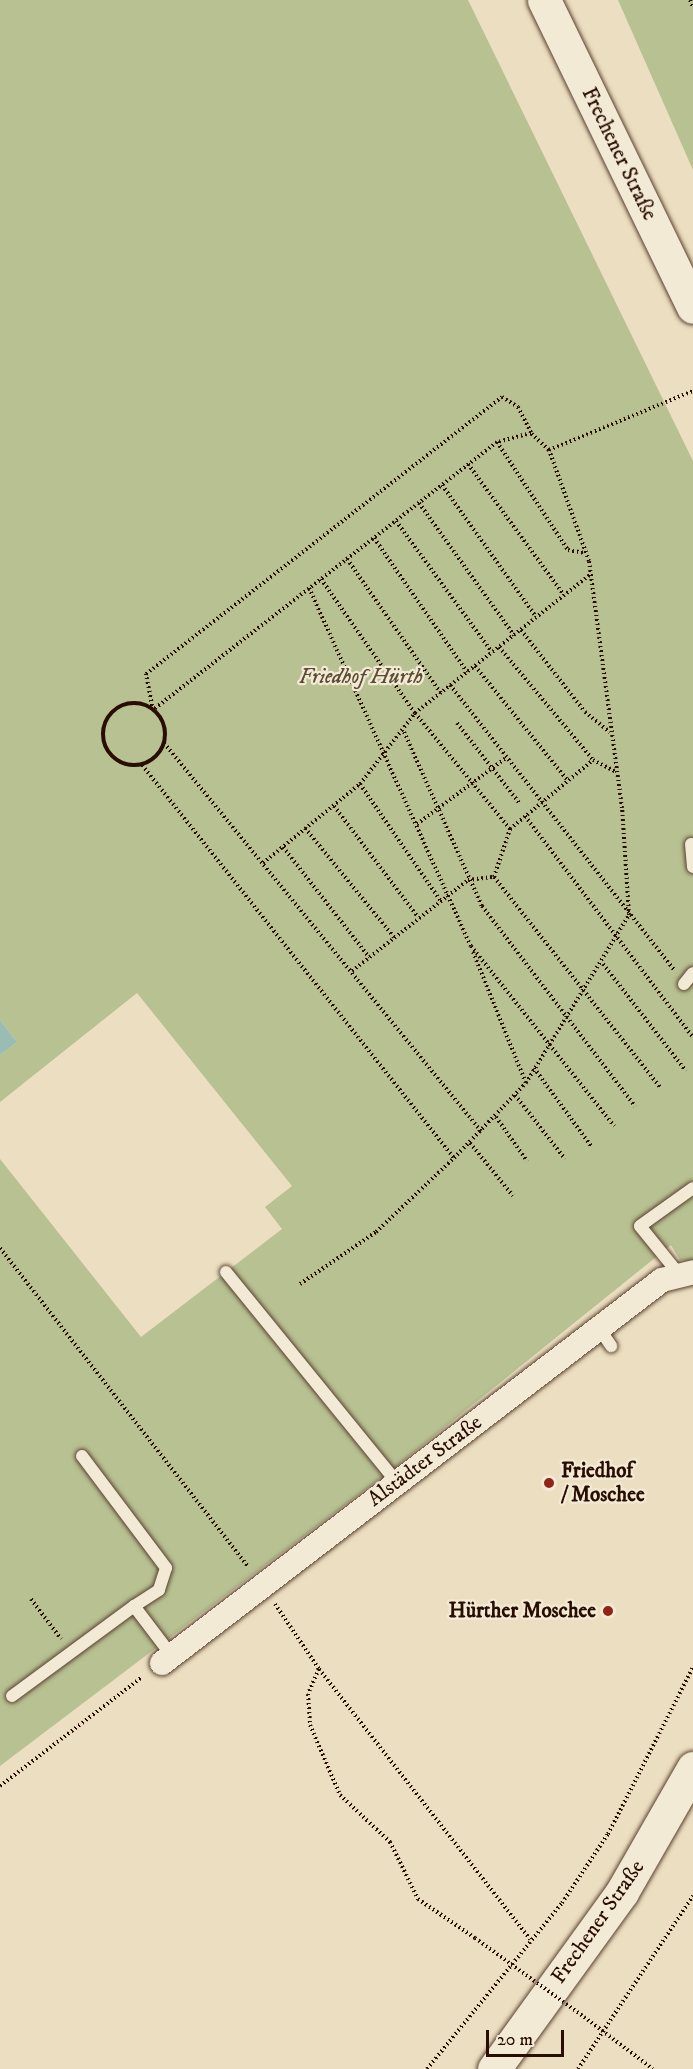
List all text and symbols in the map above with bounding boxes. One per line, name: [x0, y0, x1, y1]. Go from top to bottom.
street label: Frechener Straße: [576, 83, 662, 225]
park label: Friedhof Hürth: [299, 664, 423, 690]
street label: Alstädter Straße: [363, 1410, 487, 1512]
place label: Friedhof / Moschee: [561, 1458, 645, 1508]
marker: Friedhof / Moschee: [542, 1476, 556, 1490]
place label: Hürther Moschee: [449, 1598, 596, 1624]
marker: Hürther Moschee: [601, 1604, 615, 1618]
street label: Frechener Straße: [546, 1855, 650, 1989]
scale bar: [489, 2018, 567, 2056]
text: 20 m: [497, 2029, 533, 2051]

